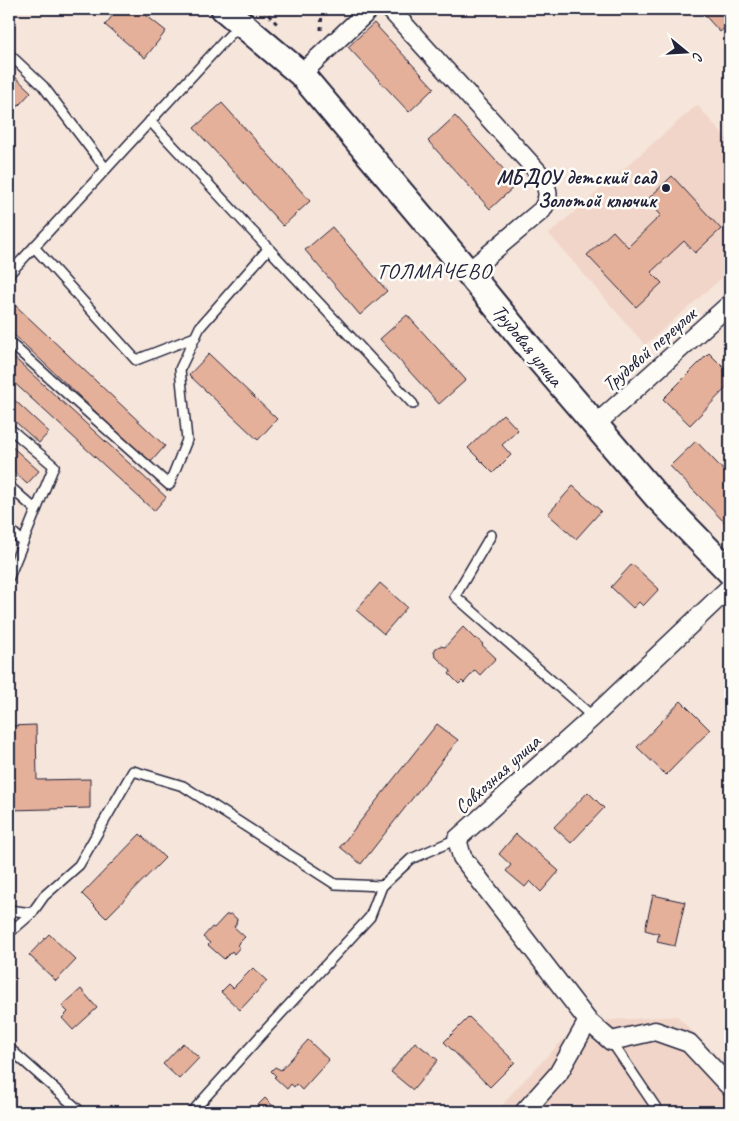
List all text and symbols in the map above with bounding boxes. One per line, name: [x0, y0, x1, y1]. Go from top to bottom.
north arrow: [662, 28, 712, 78]
text: С: [688, 50, 707, 64]
place label: МБДОУ детский сад Золотой ключик: [497, 165, 658, 213]
marker: МБДОУ детский сад Золотой ключик: [660, 182, 672, 194]
district label: ТОЛМАЧЕВО: [376, 257, 493, 285]
street label: Трудовая улица: [487, 299, 569, 392]
street label: Трудовой переулок: [597, 301, 703, 397]
street label: Совхозная улица: [449, 728, 546, 819]

